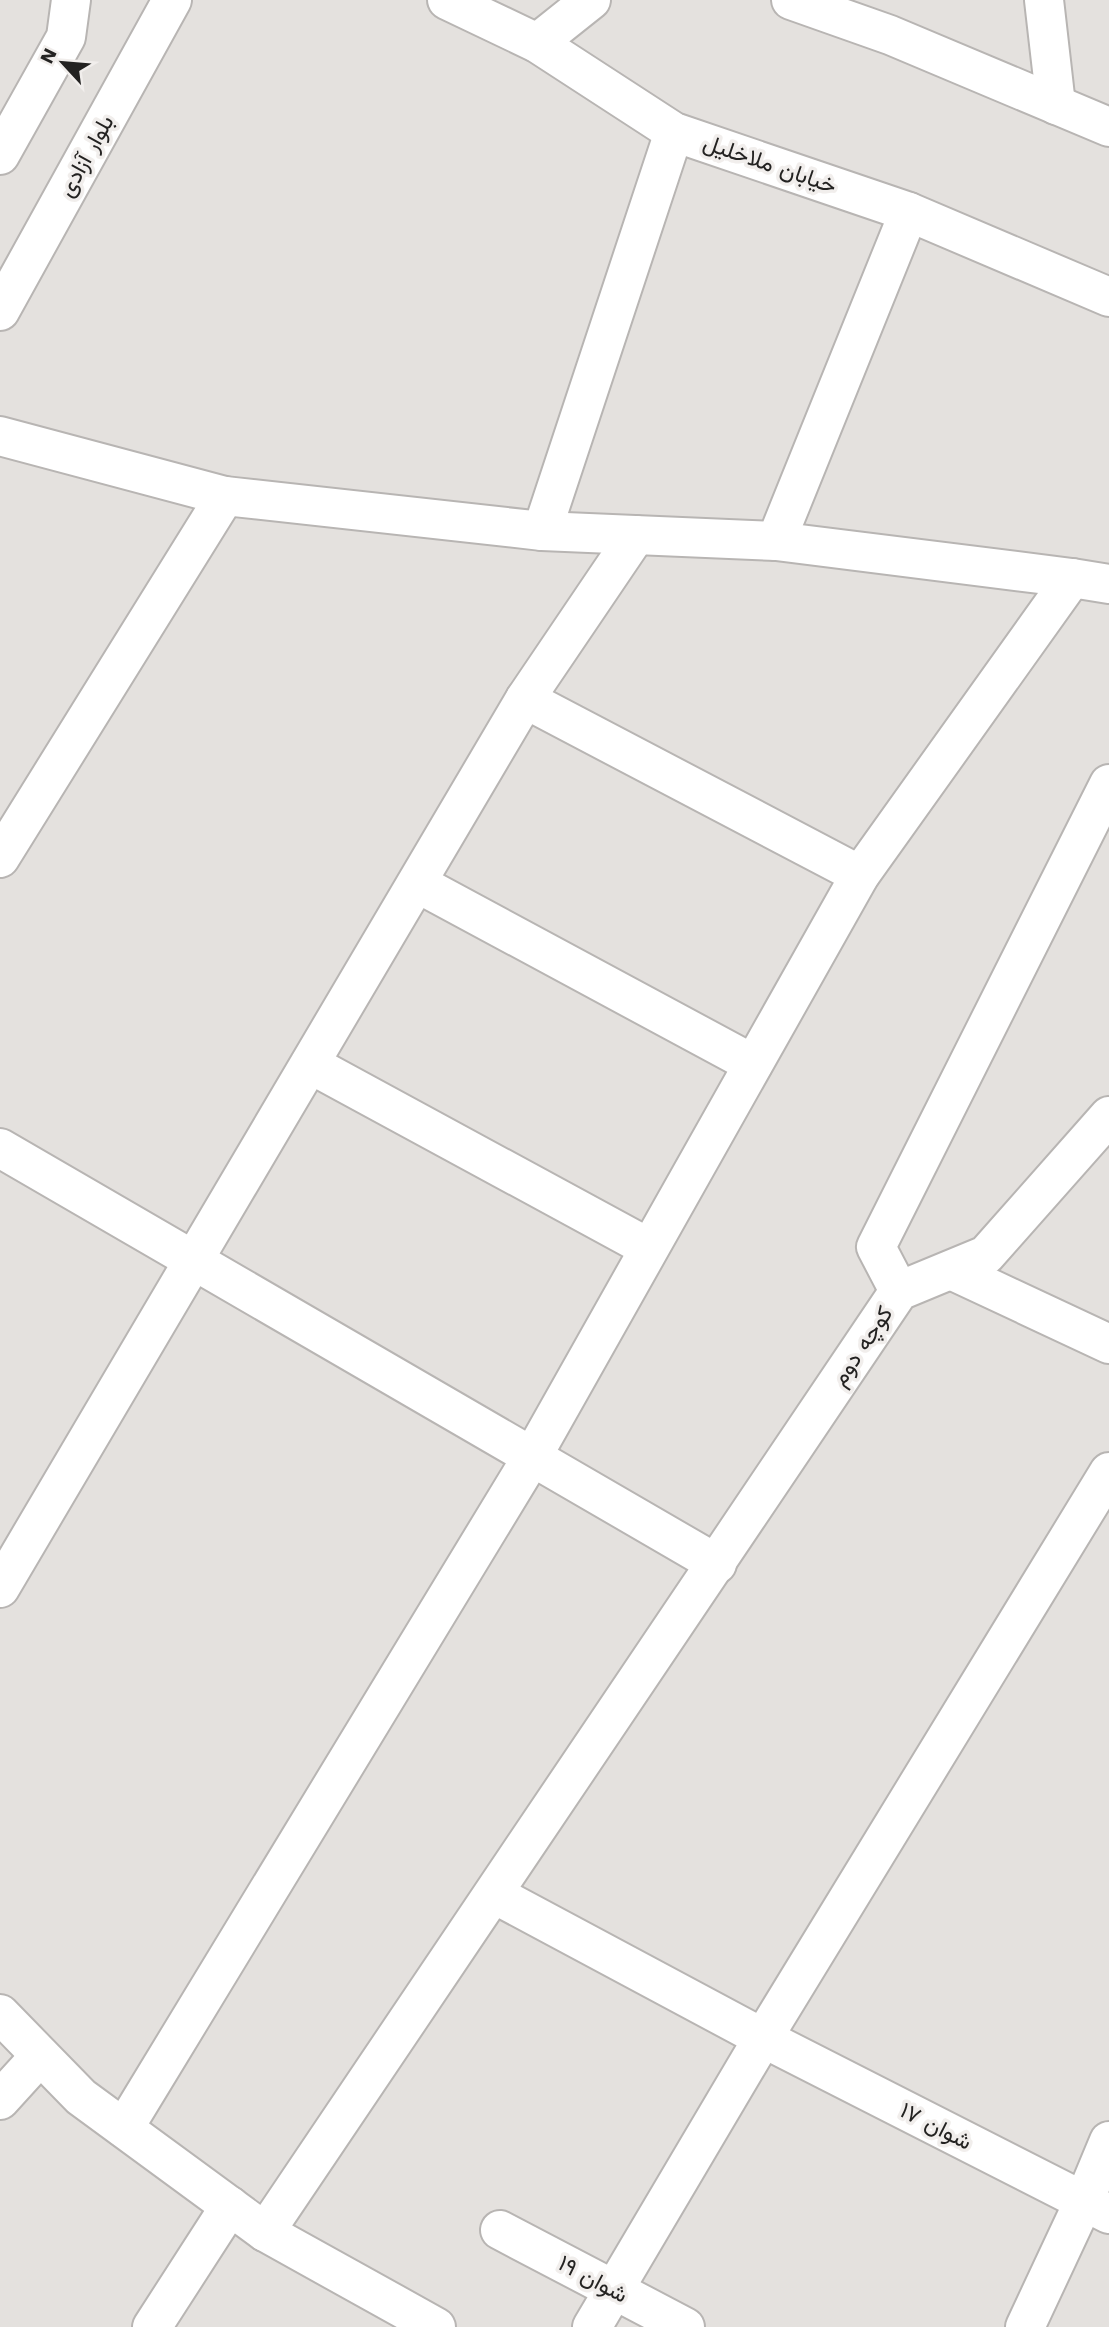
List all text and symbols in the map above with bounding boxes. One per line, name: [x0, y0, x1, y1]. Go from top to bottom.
north arrow: [28, 28, 98, 98]
text: N: [35, 44, 62, 67]
street label: بلوار آزادی: [52, 110, 120, 202]
street label: خیابان ملاخلیل: [700, 129, 840, 199]
street label: کوچه دوم: [825, 1301, 900, 1392]
street label: شوان ۱۷: [895, 2096, 977, 2156]
street label: شوان ۱۹: [553, 2250, 632, 2309]

